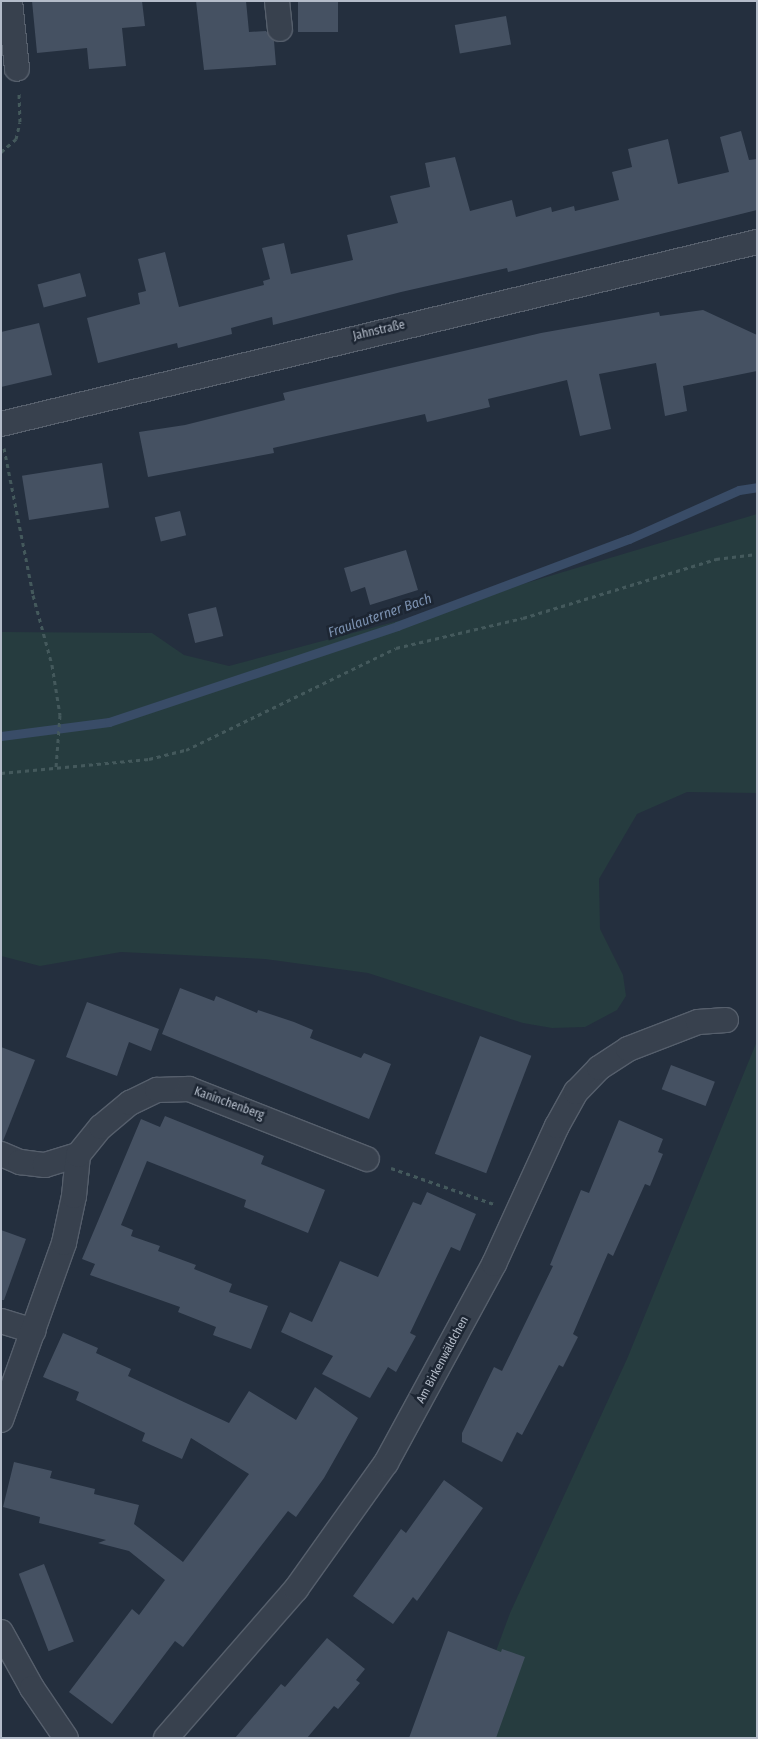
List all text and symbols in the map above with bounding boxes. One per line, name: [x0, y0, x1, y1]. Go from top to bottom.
street label: Jahnstraße: [352, 318, 406, 344]
water label: Fraulauterner Bach: [326, 590, 434, 642]
street label: Kaninchenberg: [192, 1085, 266, 1123]
street label: Am Birkenwäldchen: [414, 1314, 472, 1406]

